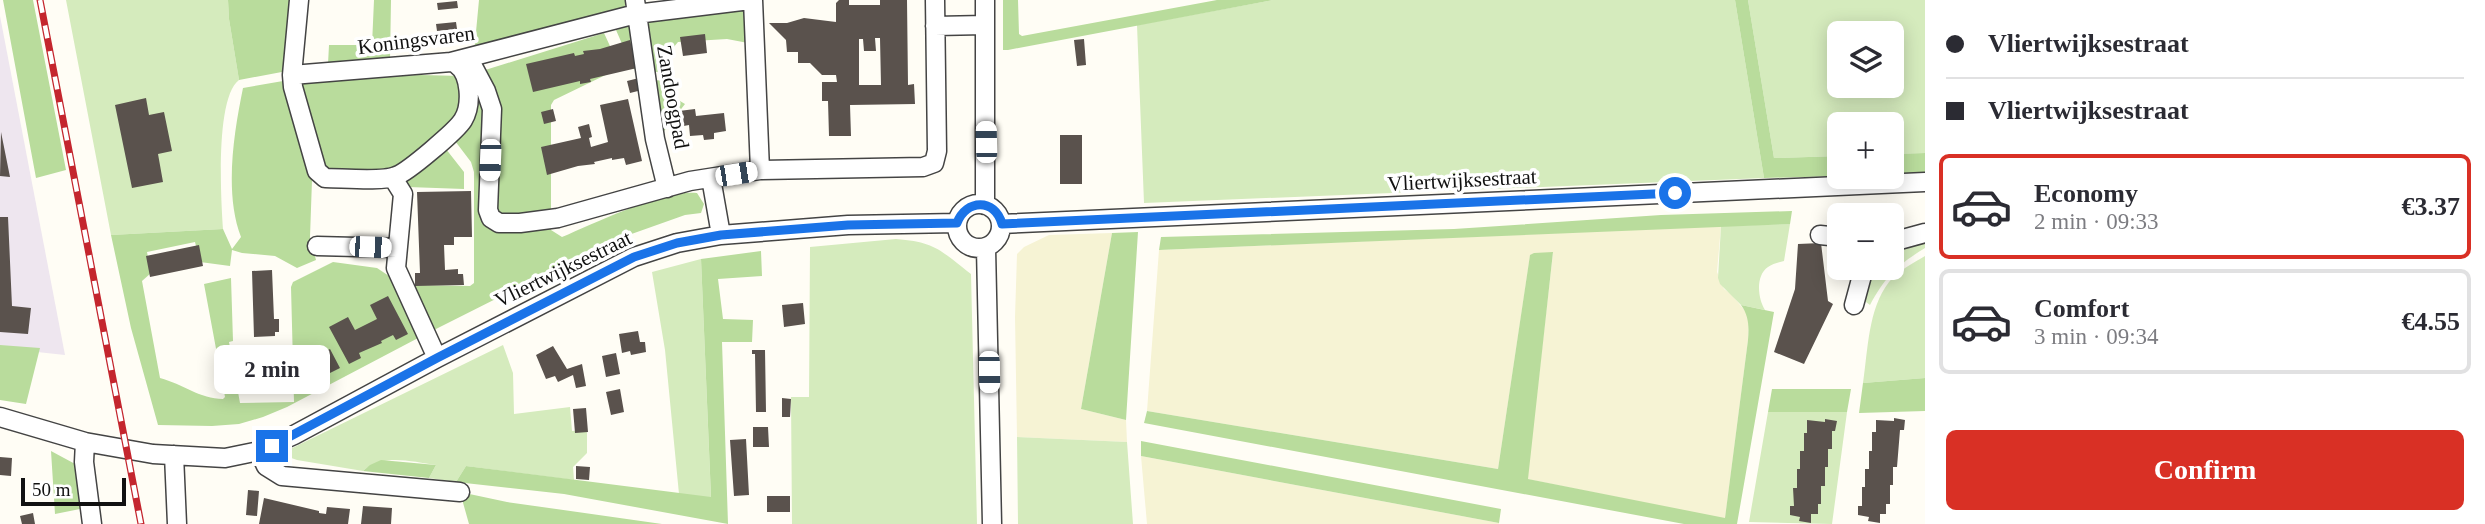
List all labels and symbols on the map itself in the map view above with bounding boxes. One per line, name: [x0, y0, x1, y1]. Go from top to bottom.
street label: Koningsvaren: [356, 21, 476, 59]
street label: Zandoogpad: [652, 43, 694, 151]
car: [976, 121, 997, 163]
car: [479, 139, 502, 181]
car: [714, 160, 759, 188]
street label: Vliertwijksestraat: [1387, 164, 1537, 196]
route start: [1659, 177, 1691, 209]
street label: Vliertwijksestraat: [491, 225, 635, 313]
car: [349, 236, 392, 258]
callout: 2 min: [214, 344, 330, 394]
car: [979, 351, 1000, 393]
route end: [256, 430, 288, 462]
scale bar: [21, 475, 126, 507]

